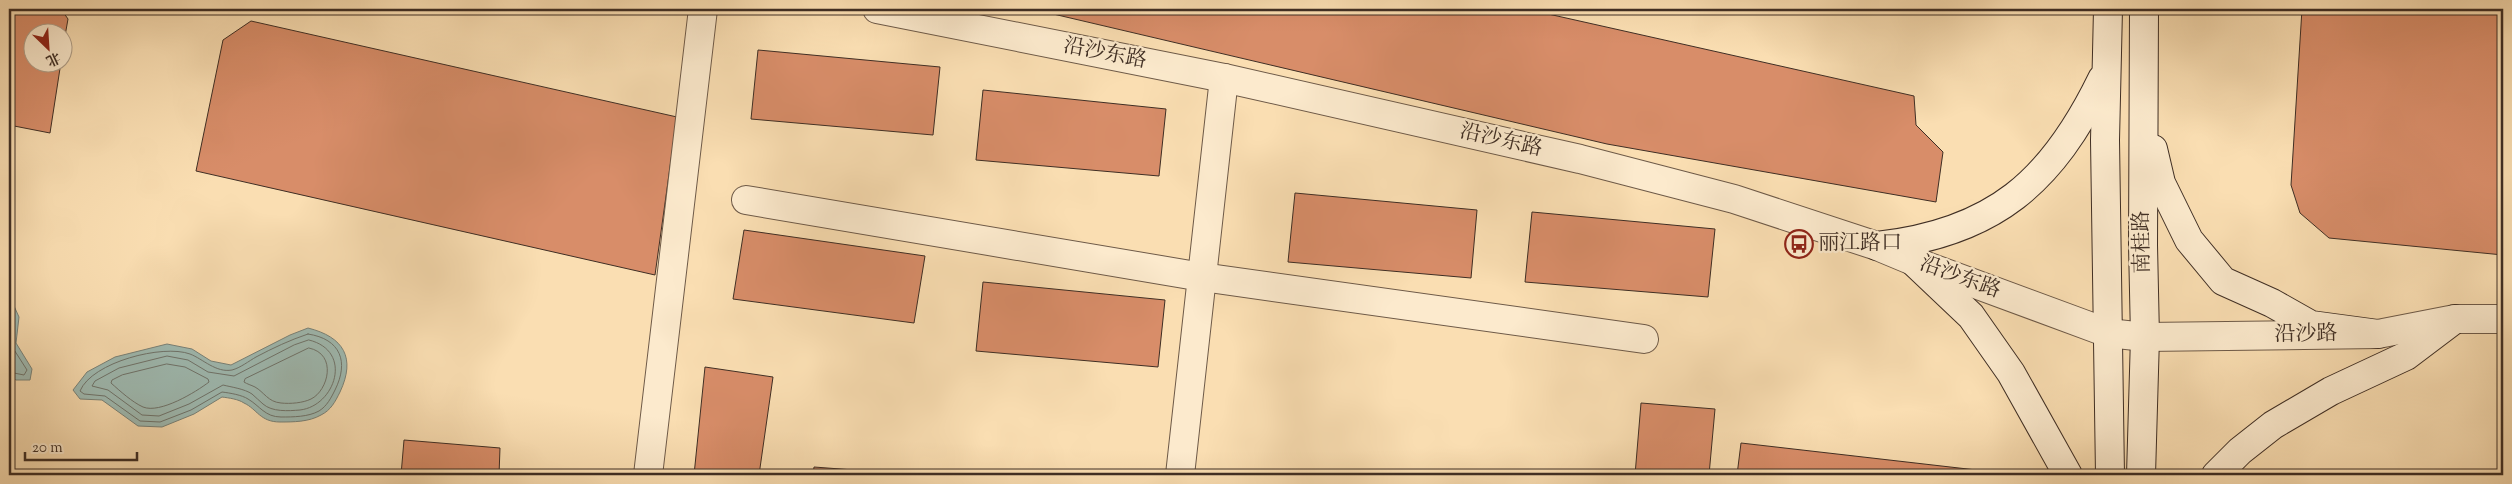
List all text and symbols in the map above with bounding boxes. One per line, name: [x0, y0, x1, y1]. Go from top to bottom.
north arrow: [22, 22, 72, 72]
street label: 沿沙东路: [1061, 31, 1149, 77]
text: 北: [42, 46, 63, 70]
street label: 沿沙东路: [1457, 117, 1545, 165]
street label: 南桂路: [2127, 210, 2159, 274]
bus stop icon: 丽江路口: [1784, 229, 1814, 259]
place label: 丽江路口: [1818, 229, 1902, 259]
street label: 沿沙东路: [1915, 250, 2005, 306]
street label: 沿沙路: [2274, 319, 2338, 351]
scale bar: [25, 429, 138, 461]
text: 20 m: [32, 438, 63, 459]

